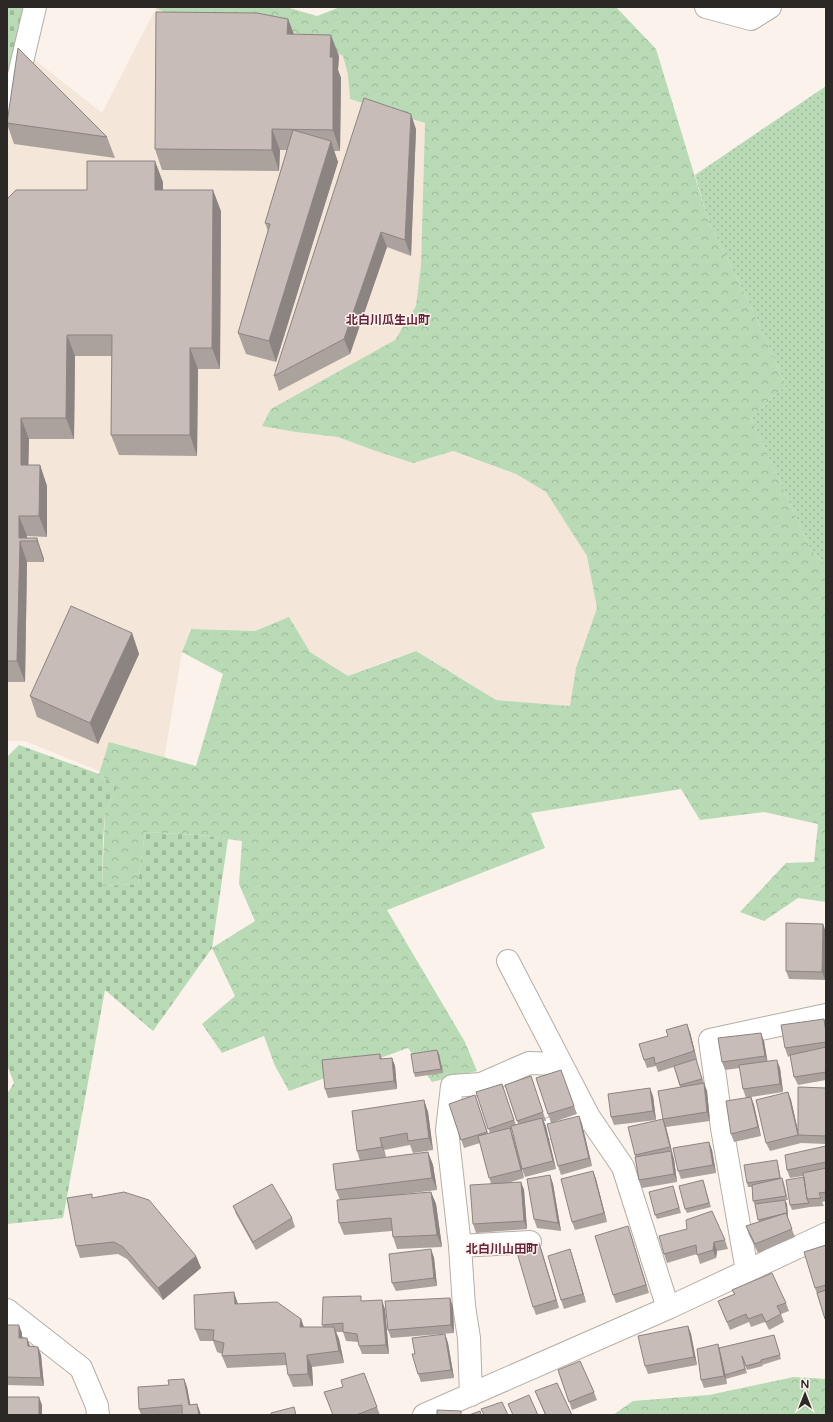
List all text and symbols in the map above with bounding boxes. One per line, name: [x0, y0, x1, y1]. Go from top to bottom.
district label: 北白川瓜生山町: [346, 313, 430, 327]
district label: 北白川山田町: [466, 1242, 538, 1256]
north arrow: [785, 1374, 825, 1414]
text: N: [801, 1378, 809, 1391]

